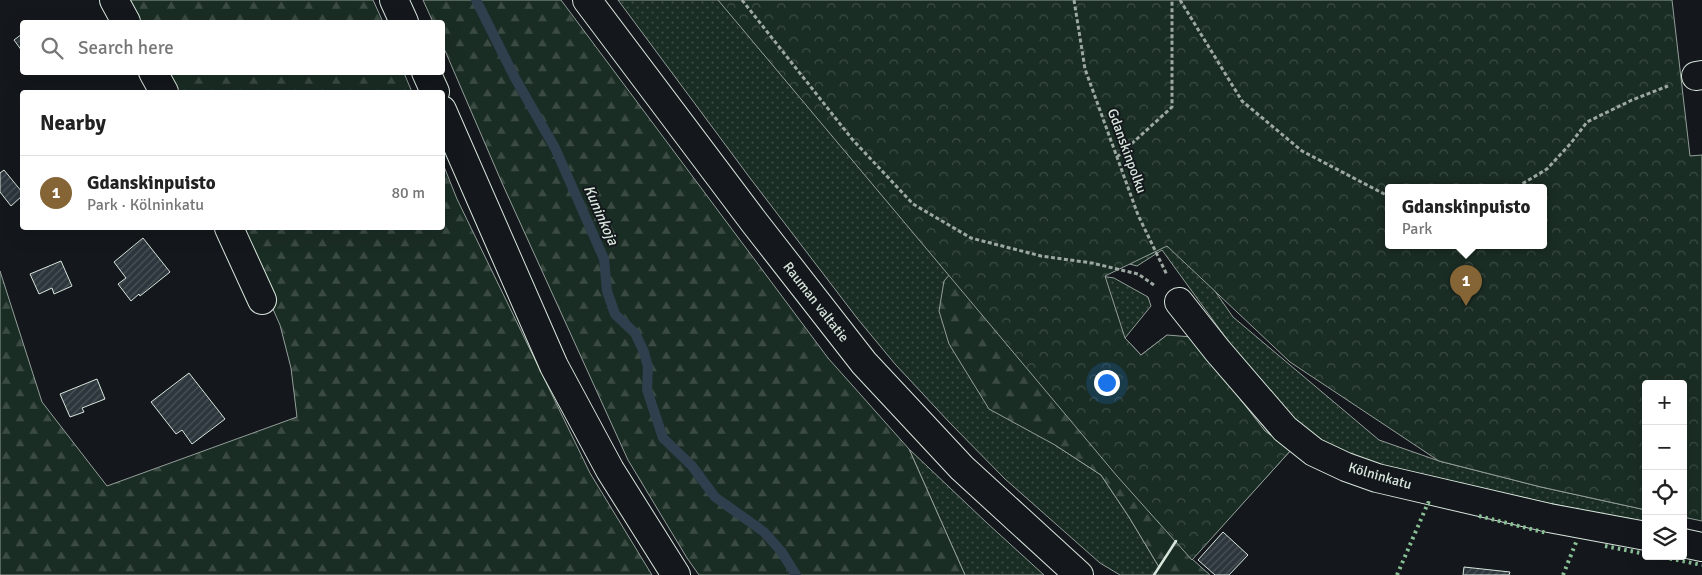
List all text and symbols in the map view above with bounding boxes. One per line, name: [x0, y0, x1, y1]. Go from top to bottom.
search box: [20, 20, 445, 75]
icon: search: [38, 34, 66, 62]
text: Search here: [78, 36, 174, 60]
street label: Gdanskinpolku: [1104, 106, 1150, 196]
text: Nearby: [40, 110, 106, 136]
text: Gdanskinpuisto: [87, 171, 216, 195]
water label: Kuninkoja: [580, 182, 622, 248]
text: 1: [52, 183, 60, 203]
text: 80 m: [391, 183, 425, 203]
popup: [1385, 184, 1547, 249]
text: Park · Kölninkatu: [87, 195, 204, 215]
text: Gdanskinpuisto: [1402, 195, 1530, 219]
text: Park: [1402, 219, 1432, 239]
street label: Rauman valtatie: [779, 259, 853, 345]
pin: 1: [1450, 265, 1482, 306]
your location: [1094, 370, 1120, 396]
map controls: [1642, 380, 1687, 560]
button: +: [1642, 380, 1687, 425]
button: −: [1642, 425, 1687, 470]
street label: Kölninkatu: [1346, 459, 1414, 493]
button: locate: [1642, 470, 1687, 515]
button: layers: [1642, 515, 1687, 560]

